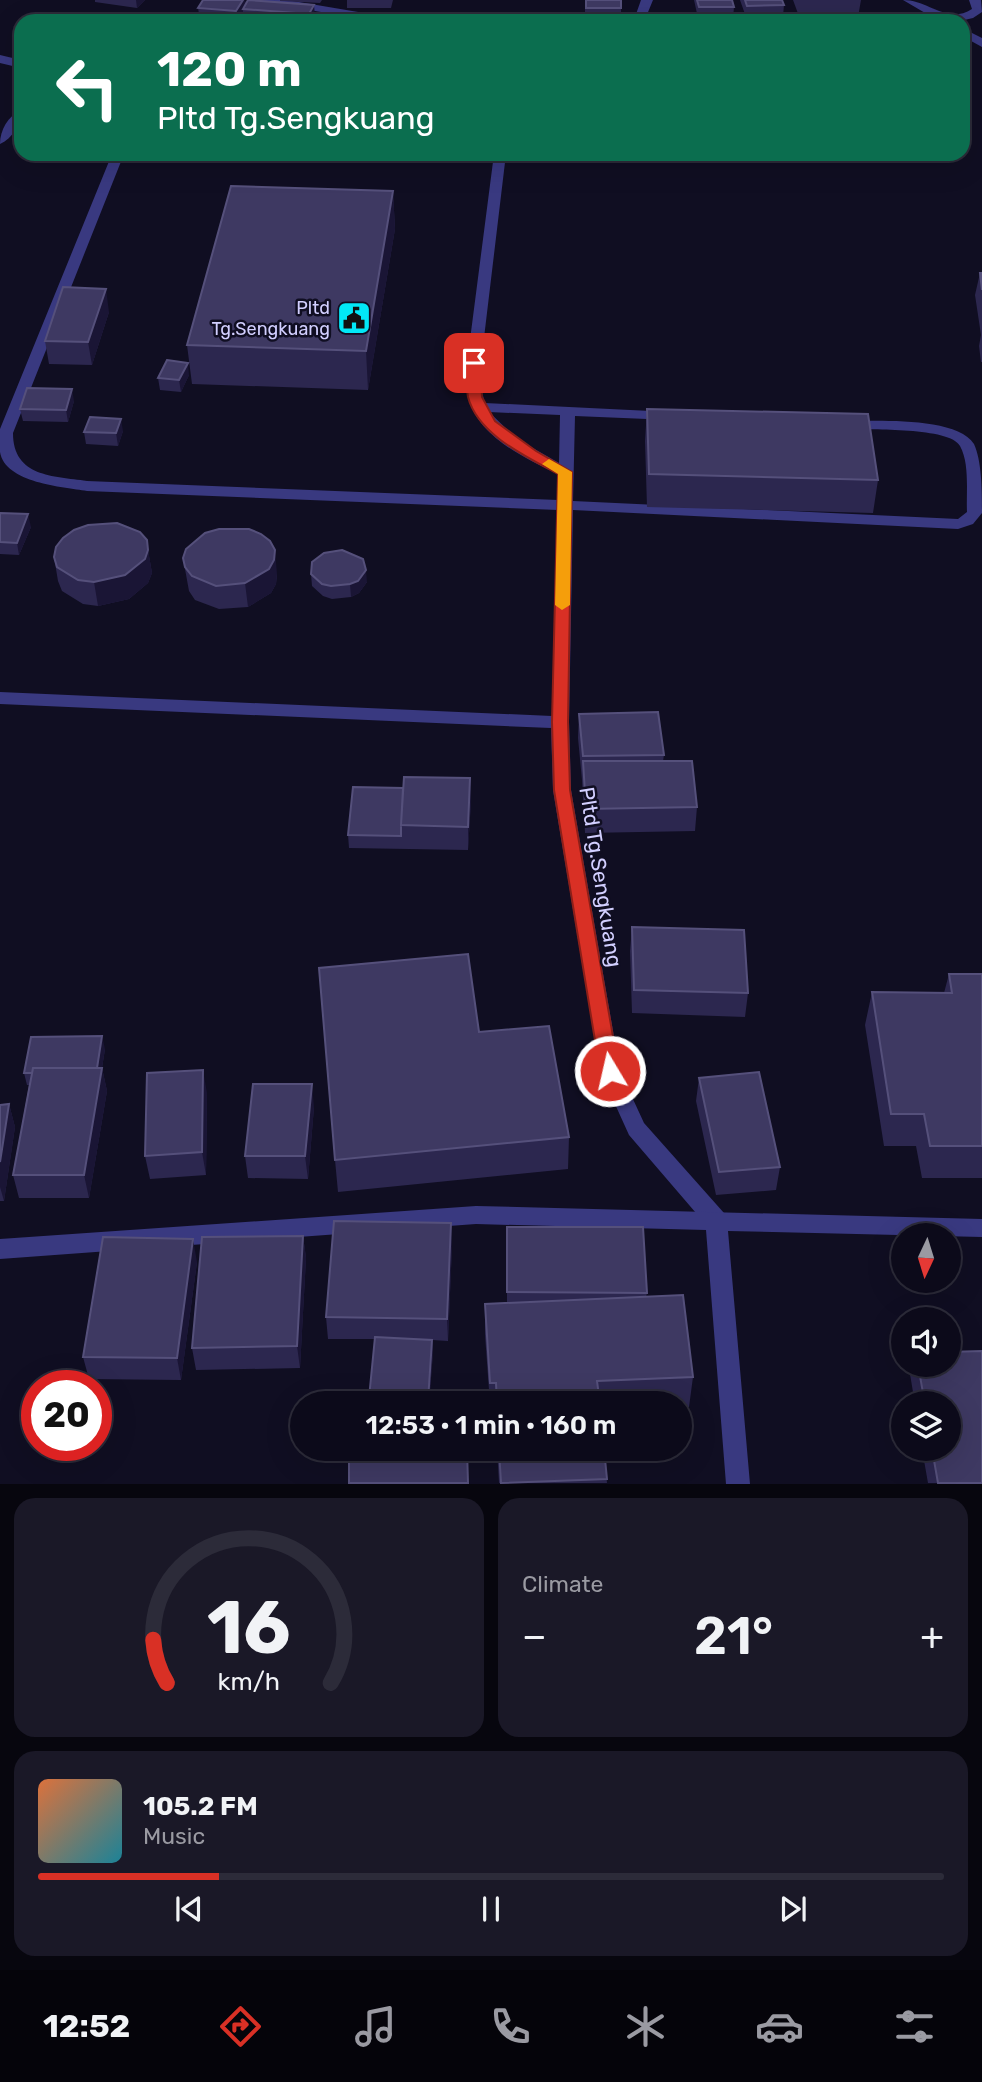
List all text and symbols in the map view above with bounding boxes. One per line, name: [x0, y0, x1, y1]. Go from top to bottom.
text: 120 m: [157, 40, 302, 98]
icon: left: [42, 42, 133, 133]
text: Pltd Tg.Sengkuang: [157, 99, 435, 137]
place label: Pltd Tg.Sengkuang: [211, 297, 330, 340]
public building icon: Pltd Tg.Sengkuang: [335, 299, 373, 337]
pin: [444, 333, 504, 393]
icon: arrive: [455, 344, 493, 382]
street label: Pltd Tg.Sengkuang: [574, 785, 628, 969]
position arrow: [573, 1034, 647, 1108]
north arrow: [891, 1223, 961, 1293]
map controls: [891, 1223, 961, 1461]
button: sound: [891, 1307, 961, 1377]
speed limit sign: 20: [21, 1370, 112, 1461]
button: layers: [891, 1391, 961, 1461]
text: 12:53 · 1 min · 160 m: [366, 1410, 616, 1441]
text: Climate: [522, 1570, 603, 1598]
text: 16: [207, 1586, 291, 1672]
text: 21°: [694, 1605, 773, 1667]
text: −: [522, 1613, 547, 1659]
text: +: [920, 1613, 944, 1659]
text: km/h: [218, 1667, 280, 1696]
text: 105.2 FM: [143, 1791, 258, 1822]
text: Music: [143, 1822, 205, 1850]
icon: previous: [170, 1890, 208, 1928]
icon: pause: [472, 1890, 510, 1928]
icon: next: [774, 1890, 812, 1928]
icon: directions: [216, 2002, 265, 2051]
icon: music: [351, 2002, 400, 2051]
icon: phone: [486, 2002, 535, 2051]
icon: climate: [621, 2002, 670, 2051]
icon: car: [755, 2002, 804, 2051]
icon: filters: [890, 2002, 939, 2051]
text: 12:52: [43, 2007, 130, 2045]

